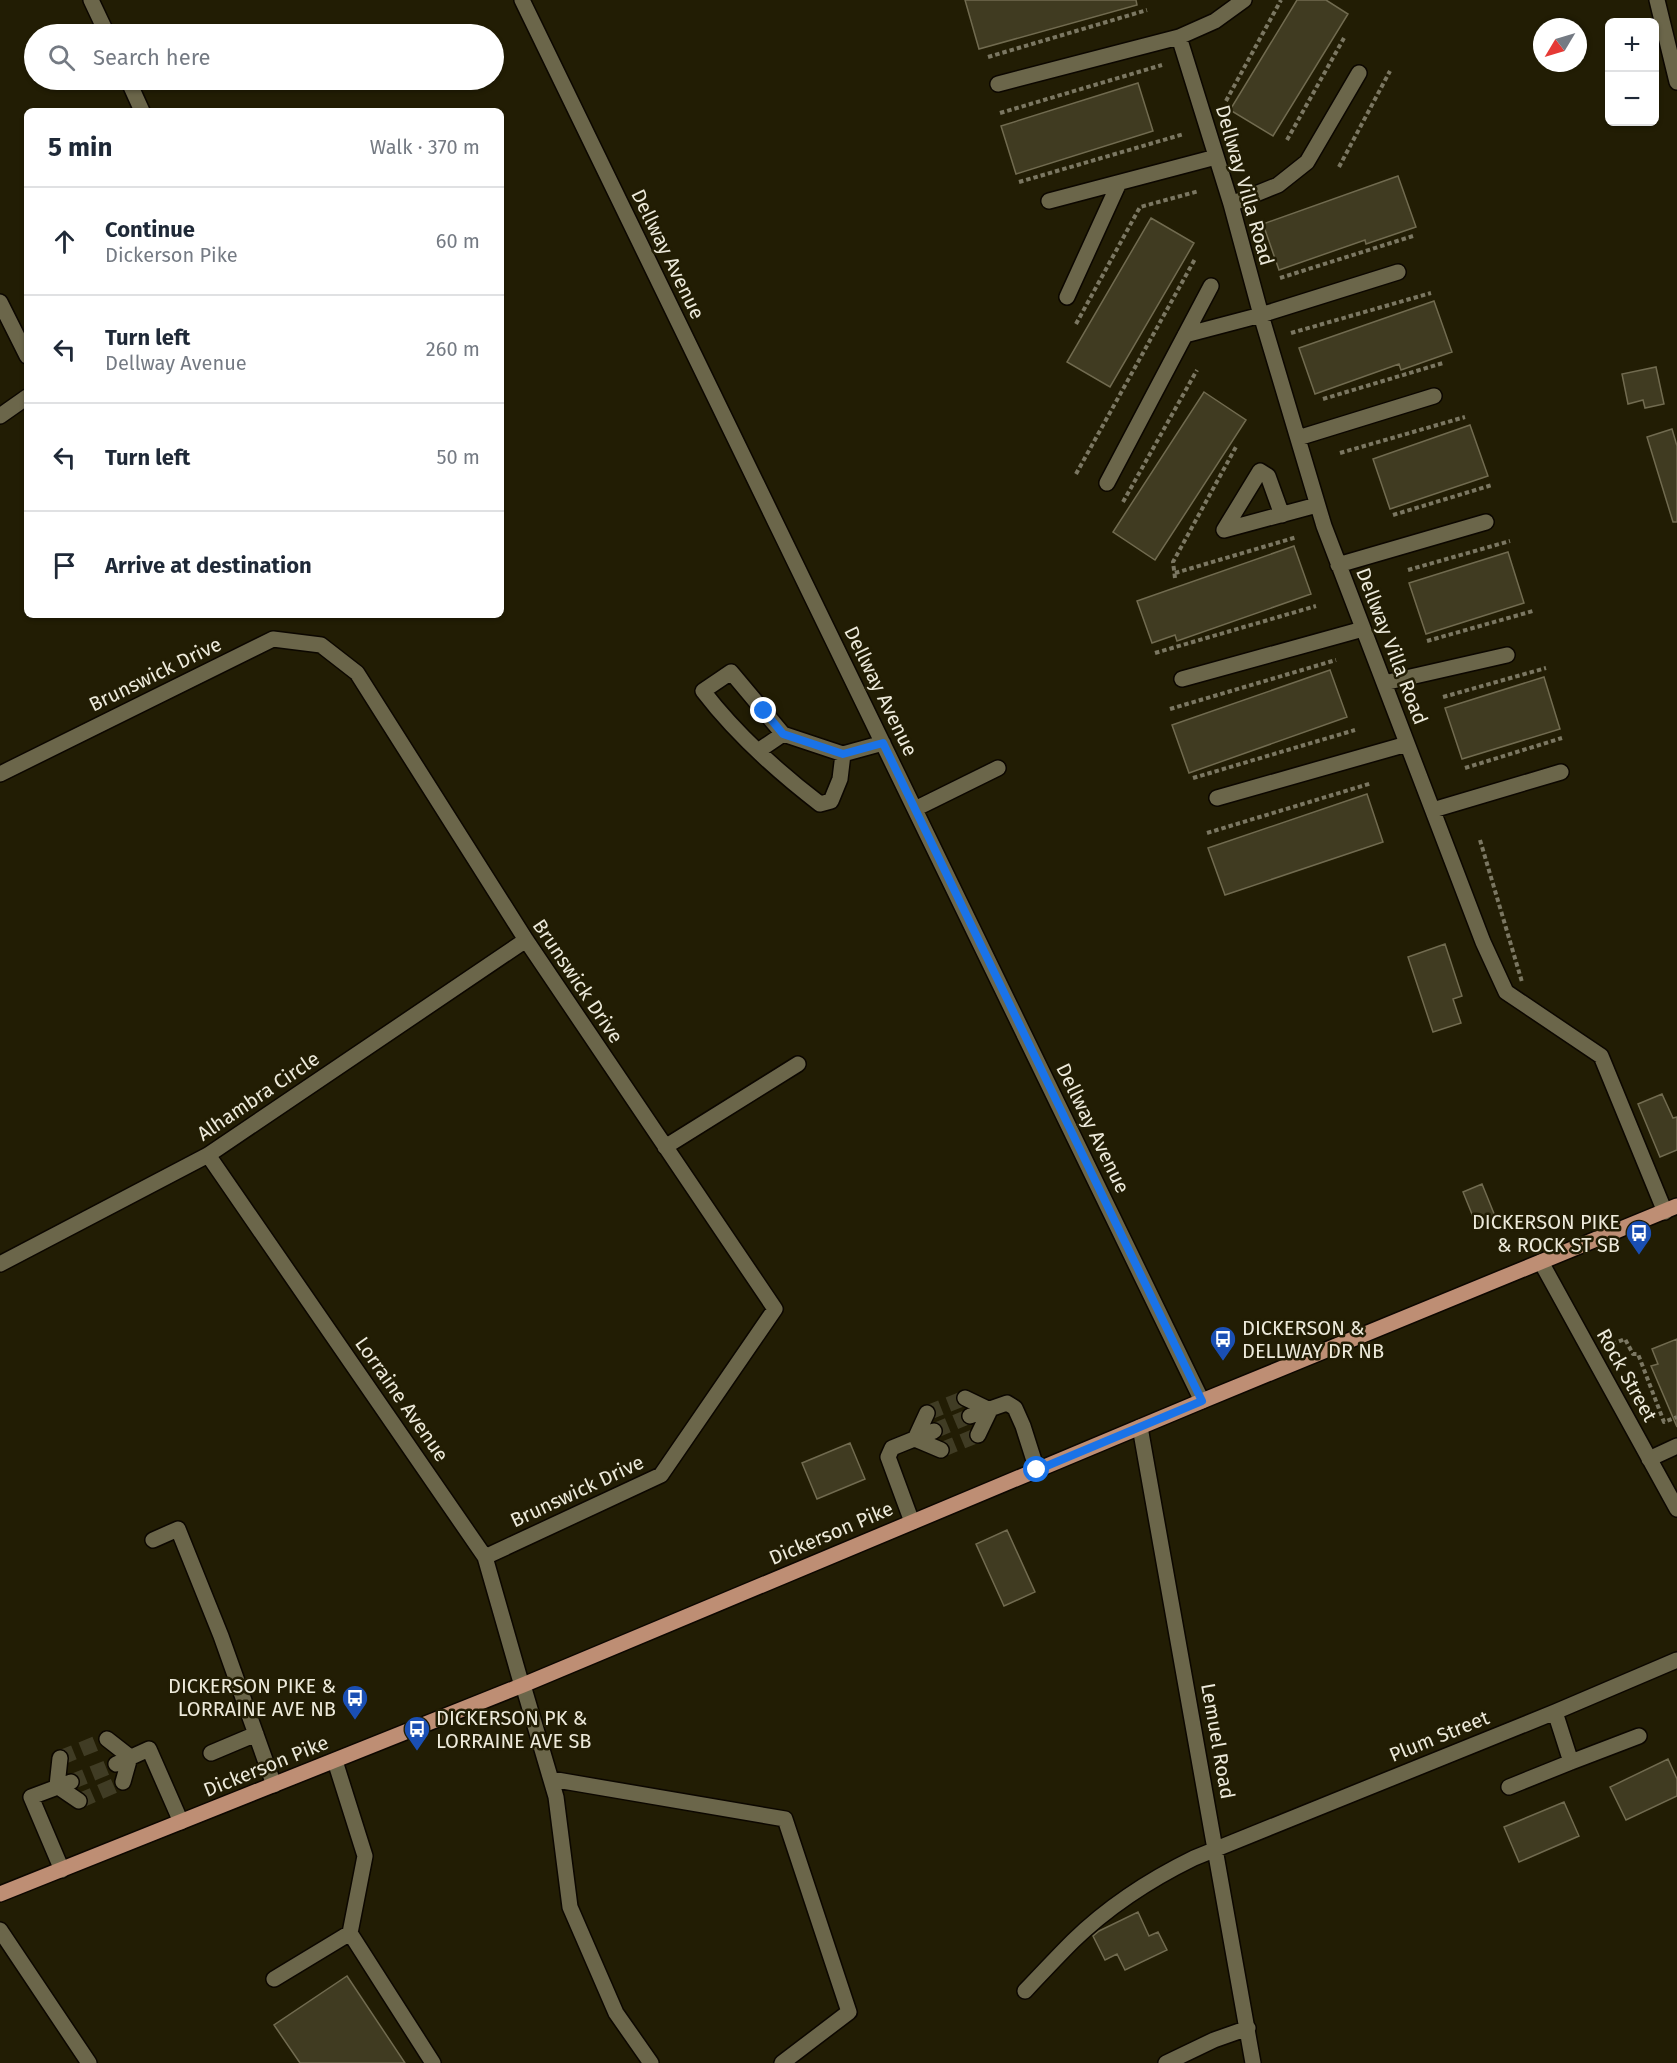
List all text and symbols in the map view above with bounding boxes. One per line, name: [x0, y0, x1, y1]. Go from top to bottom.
north arrow: [1533, 18, 1587, 72]
map controls: [1605, 18, 1659, 126]
button: +: [1605, 18, 1659, 72]
search box: [24, 24, 504, 90]
icon: search: [45, 41, 78, 74]
text: Search here: [93, 44, 211, 71]
button: −: [1605, 72, 1659, 126]
street label: Dellway Villa Road: [1211, 102, 1279, 268]
text: 5 min: [48, 132, 112, 163]
text: Walk · 370 m: [370, 135, 480, 159]
street label: Dellway Avenue: [626, 185, 710, 323]
text: Continue: [105, 216, 195, 243]
icon: ahead: [48, 225, 81, 258]
text: 60 m: [436, 229, 480, 253]
text: Dickerson Pike: [105, 243, 238, 267]
text: Turn left: [105, 324, 190, 351]
icon: left: [48, 333, 81, 366]
text: 260 m: [426, 337, 480, 361]
text: Dellway Avenue: [105, 351, 247, 375]
icon: left: [48, 441, 81, 474]
text: Turn left: [105, 444, 190, 471]
text: 50 m: [436, 445, 480, 469]
icon: arrive: [48, 549, 81, 582]
text: Arrive at destination: [105, 552, 312, 579]
street label: Dellway Villa Road: [1351, 564, 1433, 728]
street label: Dellway Avenue: [839, 622, 923, 760]
street label: Brunswick Drive: [85, 632, 225, 716]
route end: [750, 697, 776, 723]
street label: Brunswick Drive: [528, 914, 628, 1048]
street label: Alhambra Circle: [192, 1046, 324, 1146]
street label: Dellway Avenue: [1051, 1059, 1135, 1197]
place label: DICKERSON PIKE & ROCK ST SB: [1472, 1210, 1620, 1257]
bus stop icon: DICKERSON PIKE & ROCK ST SB: [1624, 1218, 1654, 1256]
place label: DICKERSON & DELLWAY DR NB: [1242, 1316, 1384, 1363]
bus stop icon: DICKERSON & DELLWAY DR NB: [1208, 1324, 1238, 1362]
street label: Rock Street: [1592, 1324, 1663, 1426]
street label: Lorraine Avenue: [350, 1332, 454, 1466]
street label: Brunswick Drive: [506, 1450, 648, 1532]
route start: [1023, 1456, 1049, 1482]
street label: Dickerson Pike: [765, 1496, 897, 1570]
place label: DICKERSON PIKE & LORRAINE AVE NB: [168, 1674, 336, 1721]
street label: Lemuel Road: [1196, 1681, 1240, 1801]
bus stop icon: DICKERSON PIKE & LORRAINE AVE NB: [340, 1683, 370, 1721]
street label: Plum Street: [1386, 1705, 1493, 1767]
place label: DICKERSON PK & LORRAINE AVE SB: [436, 1706, 591, 1753]
bus stop icon: DICKERSON PK & LORRAINE AVE SB: [402, 1714, 432, 1752]
street label: Dickerson Pike: [200, 1730, 332, 1802]

